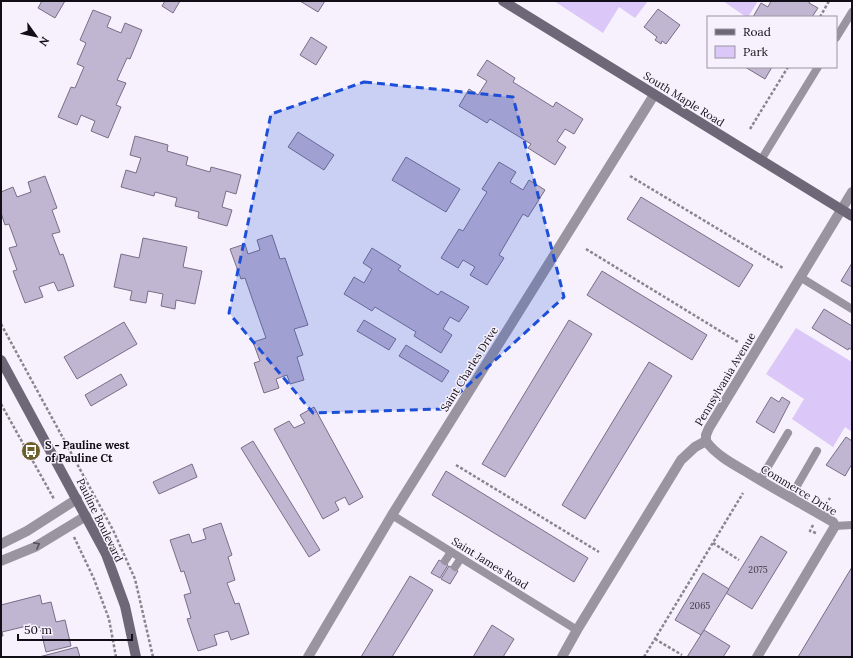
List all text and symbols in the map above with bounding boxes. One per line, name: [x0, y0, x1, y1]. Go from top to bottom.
north arrow: [16, 16, 56, 56]
legend: [707, 16, 837, 68]
text: Road: [743, 24, 771, 39]
text: N: [36, 34, 53, 49]
text: Park: [743, 44, 769, 59]
street label: South Maple Road: [641, 69, 727, 130]
street label: Saint Charles Drive: [437, 324, 501, 414]
street label: Pennsylvania Avenue: [692, 330, 758, 428]
place label: S - Pauline west of Pauline Ct: [45, 438, 130, 465]
bus stop icon: S - Pauline west of Pauline Ct: [20, 440, 42, 462]
street label: Commerce Drive: [758, 462, 840, 518]
street label: Pauline Boulevard: [74, 476, 127, 565]
street label: Saint James Road: [449, 534, 531, 592]
one-way arrow: [33, 543, 40, 550]
house number: 2075: [748, 564, 768, 575]
house number: 2065: [690, 600, 710, 611]
scale bar: [18, 616, 132, 642]
text: 50 m: [24, 622, 52, 637]

